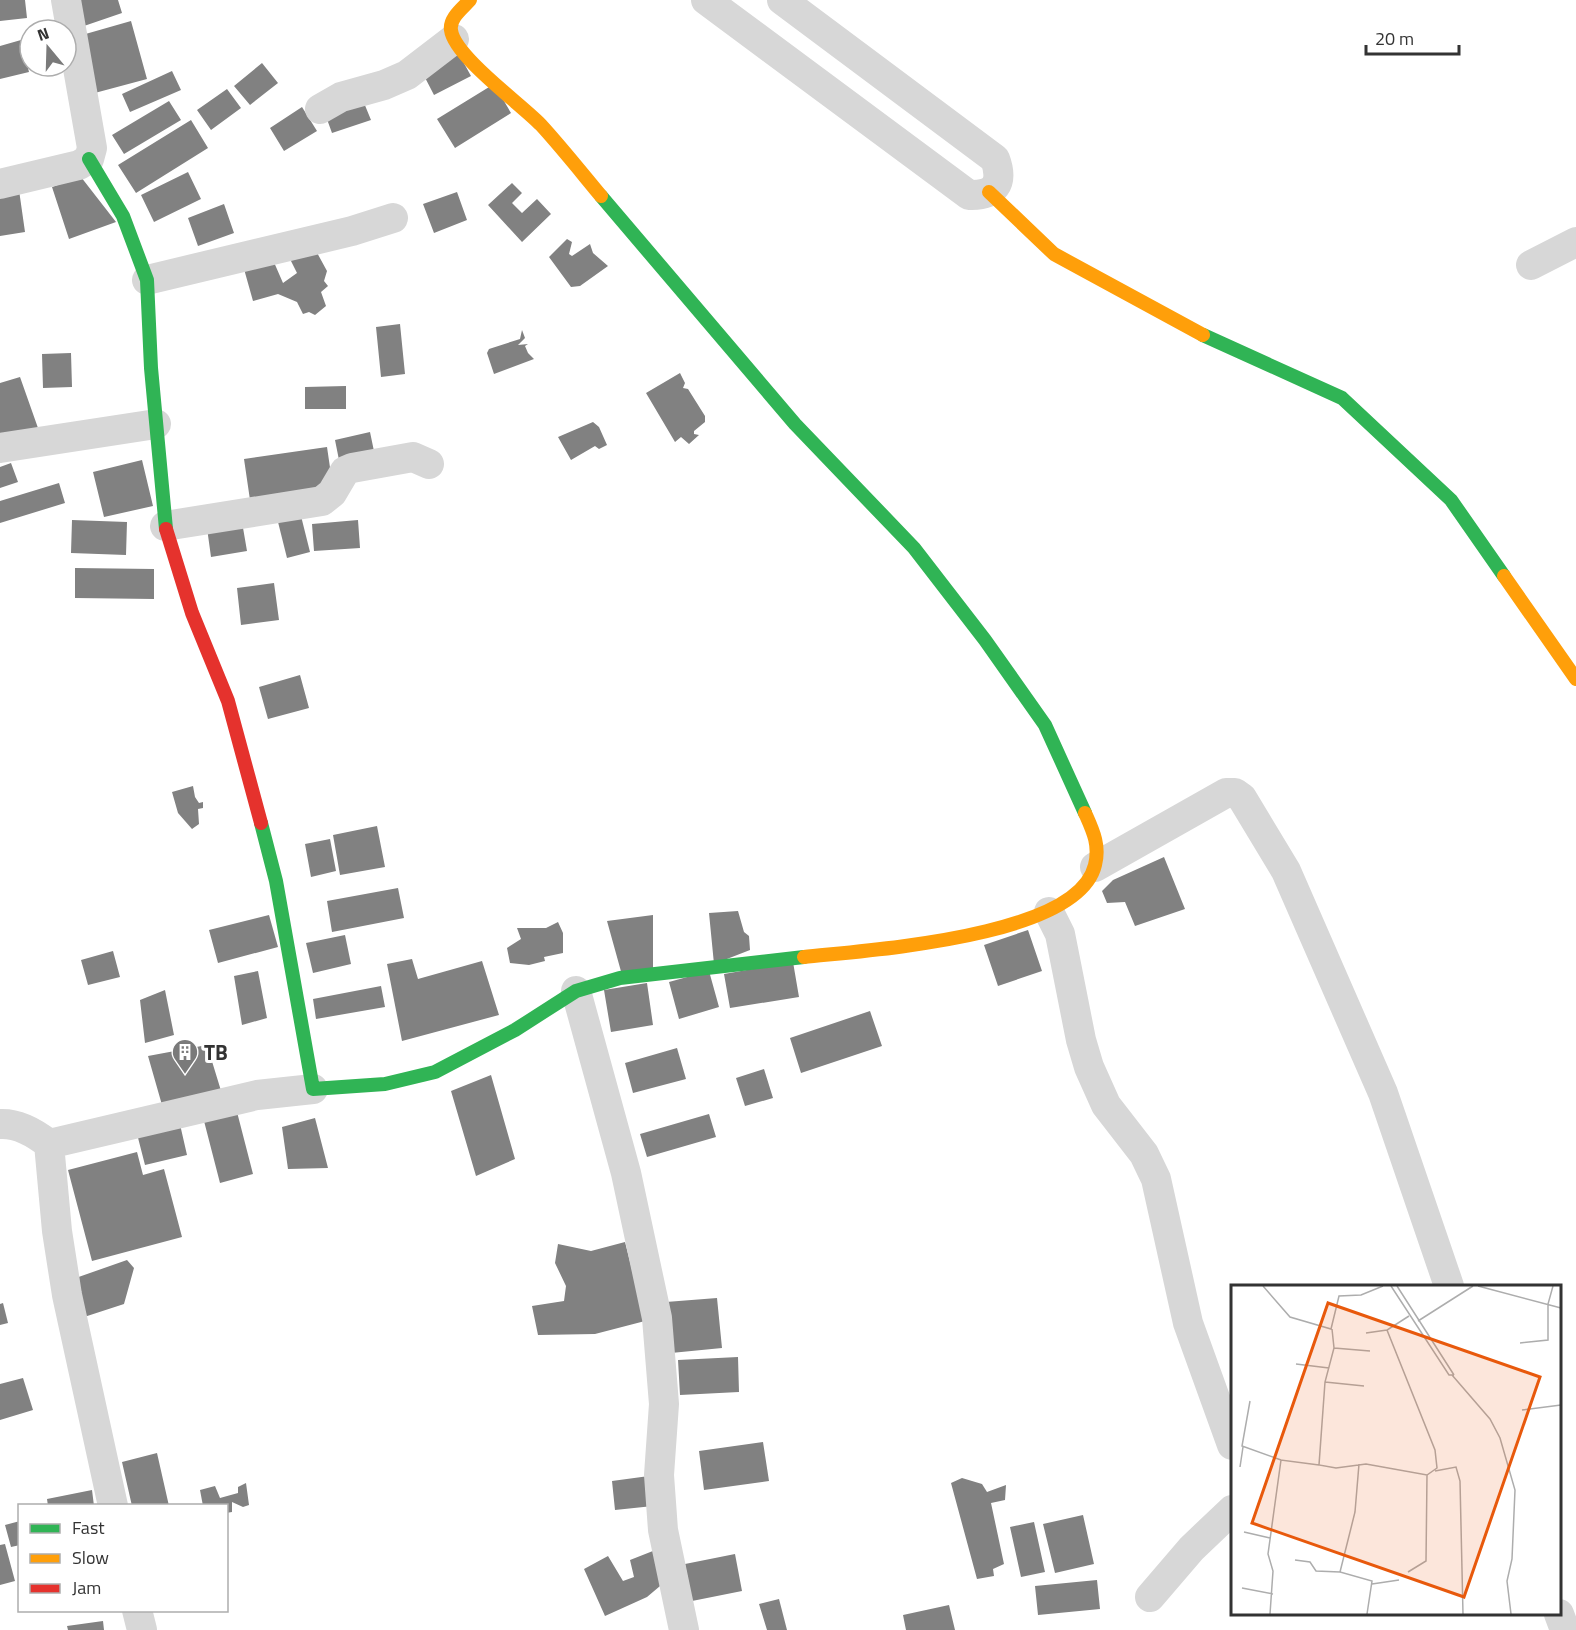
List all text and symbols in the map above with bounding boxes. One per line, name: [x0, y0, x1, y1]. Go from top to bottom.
north arrow: [18, 18, 78, 78]
scale bar: [1366, 18, 1459, 56]
text: N: [34, 21, 52, 47]
text: 20 m: [1375, 25, 1414, 52]
place label: TB: [204, 1036, 228, 1068]
building icon: TB: [170, 1037, 200, 1075]
inset map: [1231, 1285, 1561, 1615]
legend: [18, 1504, 228, 1612]
text: Fast: [72, 1514, 105, 1541]
text: Slow: [72, 1544, 109, 1571]
text: Jam: [72, 1574, 101, 1601]

